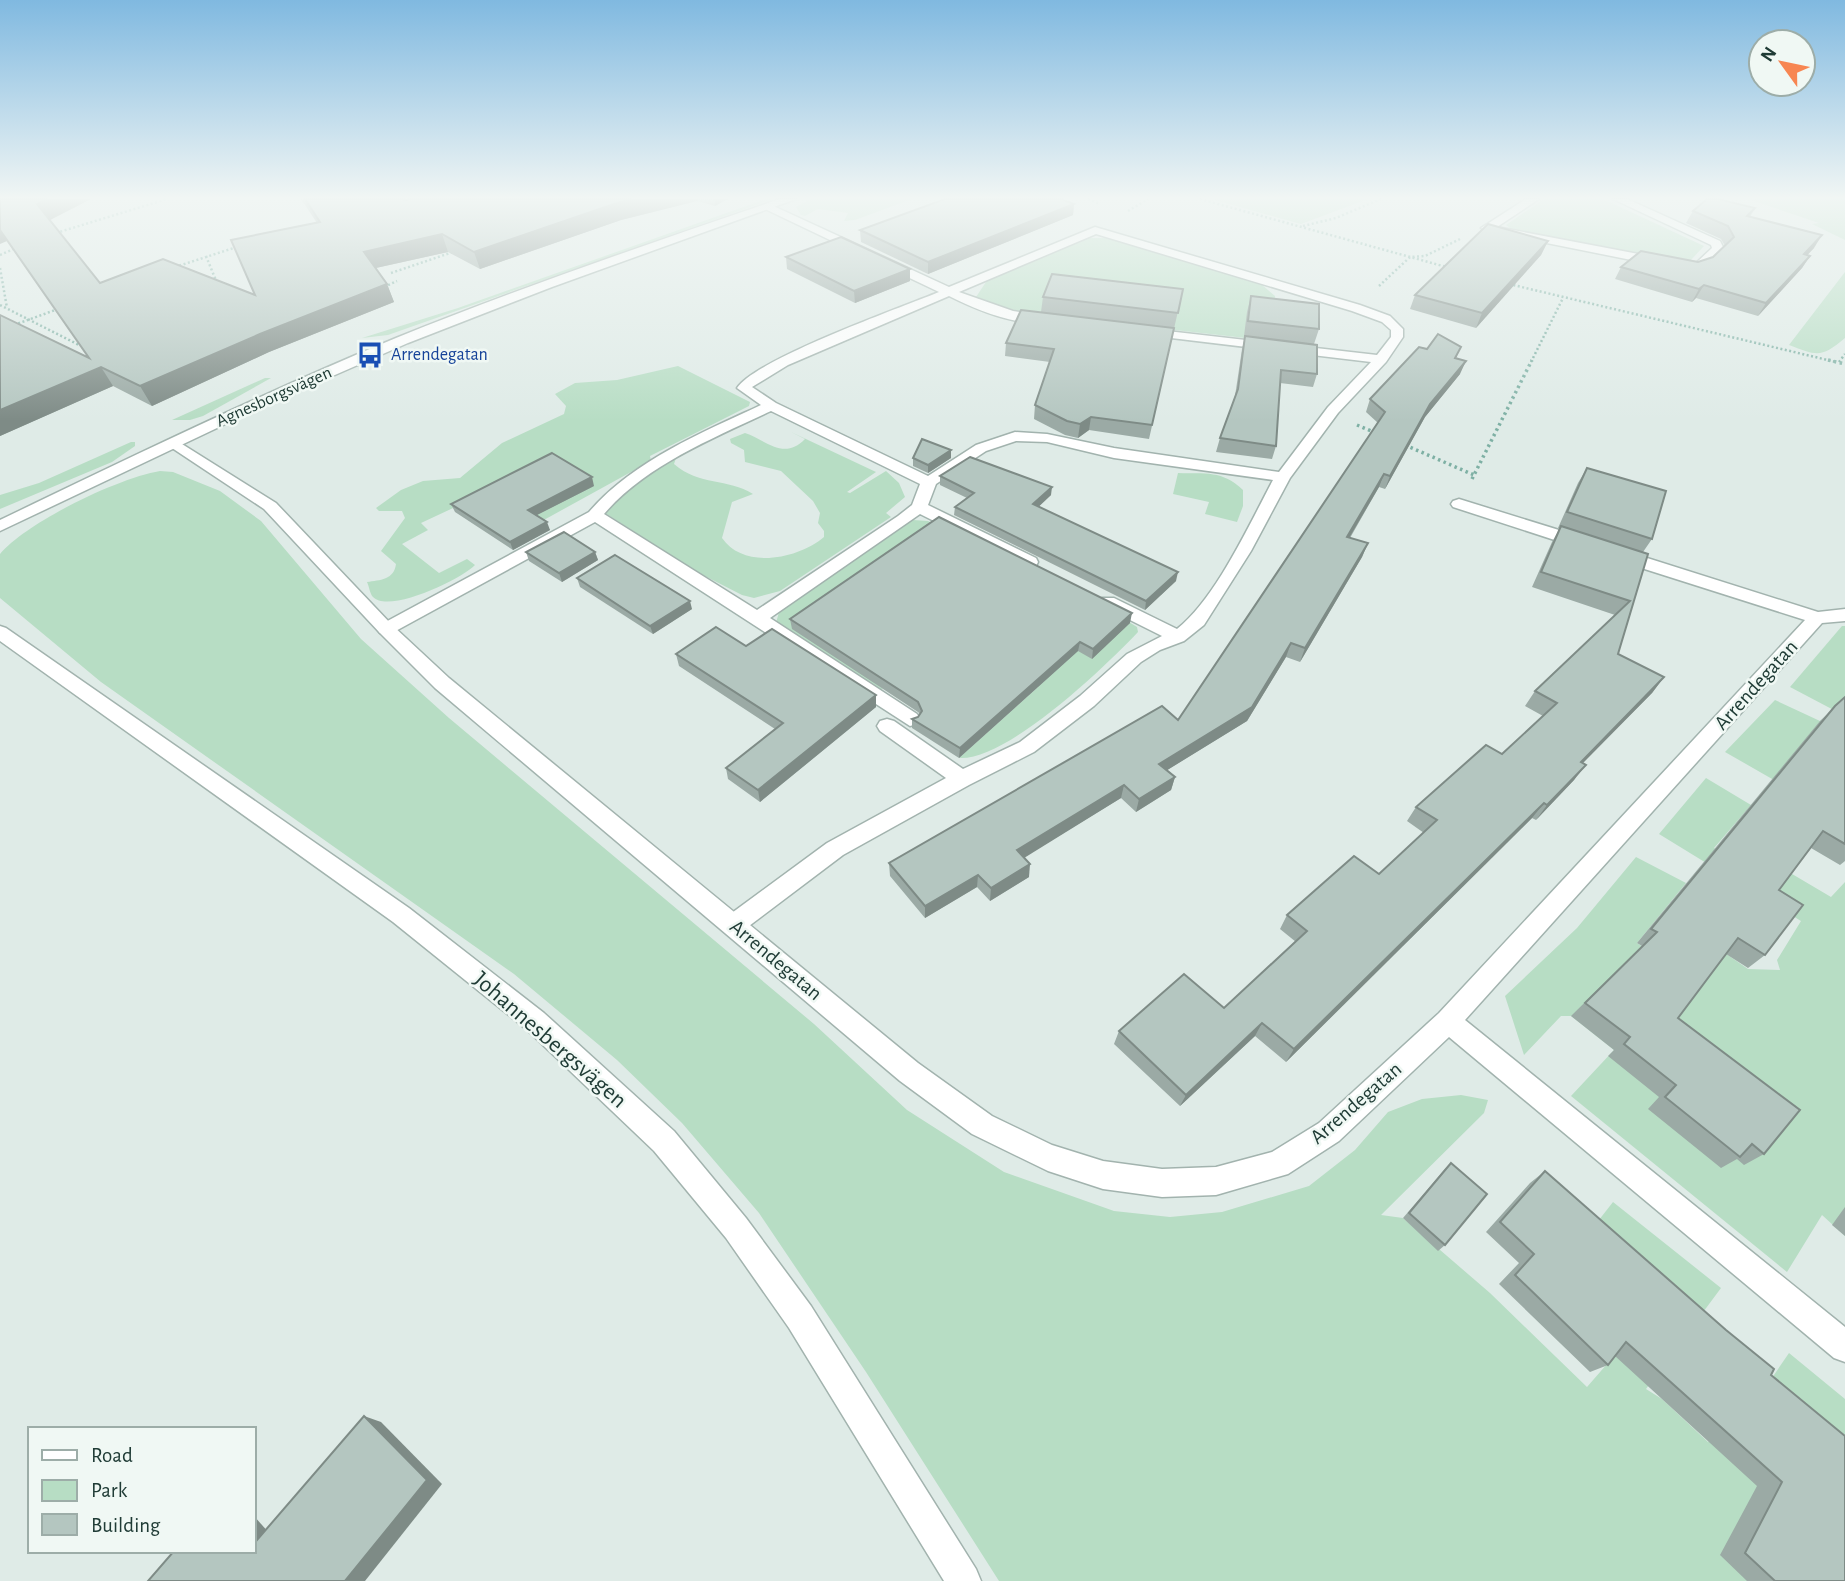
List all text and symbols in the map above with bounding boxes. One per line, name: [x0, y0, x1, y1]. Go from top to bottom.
north arrow: [1747, 28, 1817, 98]
text: N: [1757, 44, 1781, 65]
bus stop icon: Arrendegatan: [355, 340, 385, 370]
place label: Arrendegatan: [391, 346, 488, 364]
street label: Agnesborgsvägen: [213, 363, 335, 431]
street label: Arrendegatan: [1710, 636, 1802, 734]
street label: Arrendegatan: [726, 916, 826, 1004]
street label: Johannesbergsvägen: [469, 967, 631, 1113]
street label: Arrendegatan: [1306, 1058, 1406, 1148]
legend: [28, 1427, 256, 1553]
text: Road: [91, 1445, 133, 1466]
text: Park: [91, 1480, 128, 1501]
text: Building: [91, 1515, 161, 1536]

